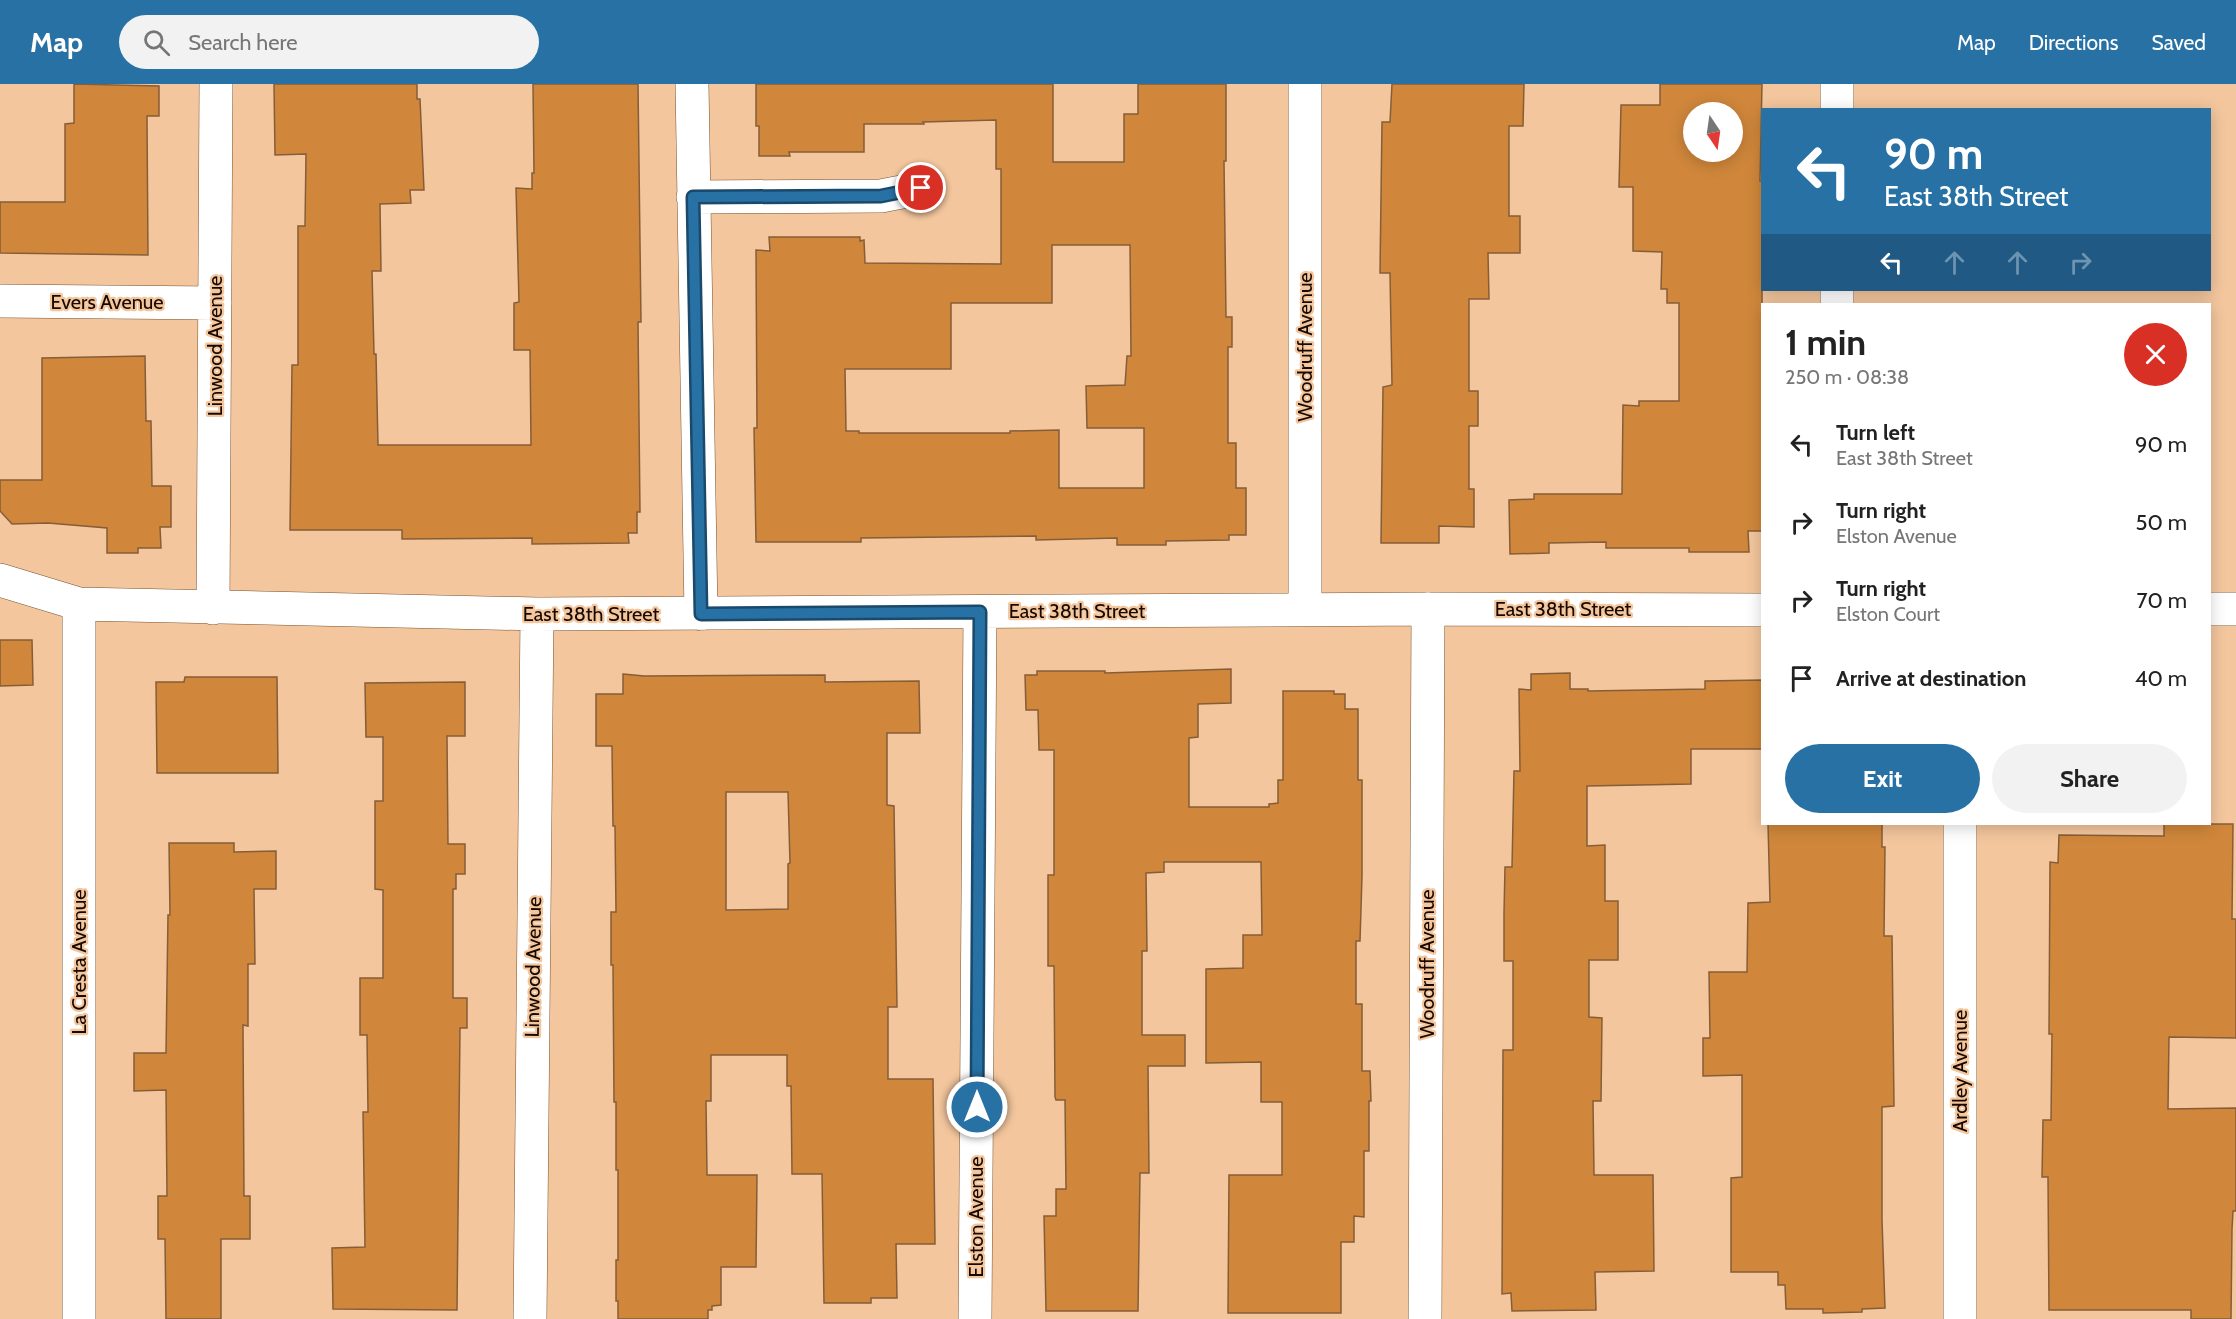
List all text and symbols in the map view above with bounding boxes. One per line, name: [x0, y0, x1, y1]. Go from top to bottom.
search box: [119, 15, 539, 69]
text: Map: [30, 25, 83, 59]
icon: search: [140, 26, 173, 59]
text: Search here: [188, 29, 297, 56]
text: Map: [1957, 30, 1996, 55]
text: Directions: [2029, 30, 2118, 55]
text: Saved: [2151, 30, 2206, 55]
north arrow: [1683, 102, 1743, 162]
map controls: [1683, 102, 1743, 162]
text: 90 m: [1884, 128, 1983, 180]
icon: left: [1785, 132, 1863, 210]
pin: [895, 162, 946, 213]
icon: arrive: [904, 171, 937, 204]
text: East 38th Street: [1884, 180, 2068, 213]
icon: left: [1875, 246, 1908, 279]
icon: ahead: [1938, 246, 1971, 279]
icon: ahead: [2001, 246, 2034, 279]
icon: right: [2064, 246, 2097, 279]
street label: Woodruff Avenue: [1293, 272, 1317, 422]
street label: Linwood Avenue: [203, 276, 227, 416]
street label: Evers Avenue: [50, 290, 164, 314]
text: 1 min: [1785, 320, 1866, 364]
button: close: [2124, 323, 2187, 386]
text: 250 m · 08:38: [1785, 365, 1909, 389]
text: Turn left: [1836, 419, 1915, 446]
icon: left: [1785, 428, 1818, 461]
text: 90 m: [2135, 431, 2187, 458]
text: East 38th Street: [1836, 446, 1973, 470]
text: Turn right: [1836, 497, 1926, 524]
icon: right: [1785, 506, 1818, 539]
text: 50 m: [2135, 509, 2187, 536]
text: Elston Avenue: [1836, 524, 1957, 548]
text: Turn right: [1836, 575, 1926, 602]
icon: right: [1785, 584, 1818, 617]
text: 70 m: [2137, 587, 2187, 614]
street label: East 38th Street: [1495, 597, 1632, 621]
street label: East 38th Street: [1009, 599, 1146, 623]
street label: East 38th Street: [523, 602, 660, 626]
text: Elston Court: [1836, 602, 1940, 626]
icon: arrive: [1785, 662, 1818, 695]
text: Arrive at destination: [1836, 665, 2026, 692]
text: 40 m: [2135, 665, 2187, 692]
button: Exit: [1785, 744, 1980, 813]
button: Share: [1992, 744, 2187, 813]
street label: La Cresta Avenue: [67, 889, 91, 1035]
street label: Woodruff Avenue: [1415, 889, 1439, 1039]
street label: Linwood Avenue: [520, 896, 546, 1038]
street label: Ardley Avenue: [1948, 1010, 1972, 1132]
position arrow: [945, 1075, 1009, 1139]
street label: Elston Avenue: [964, 1157, 988, 1277]

